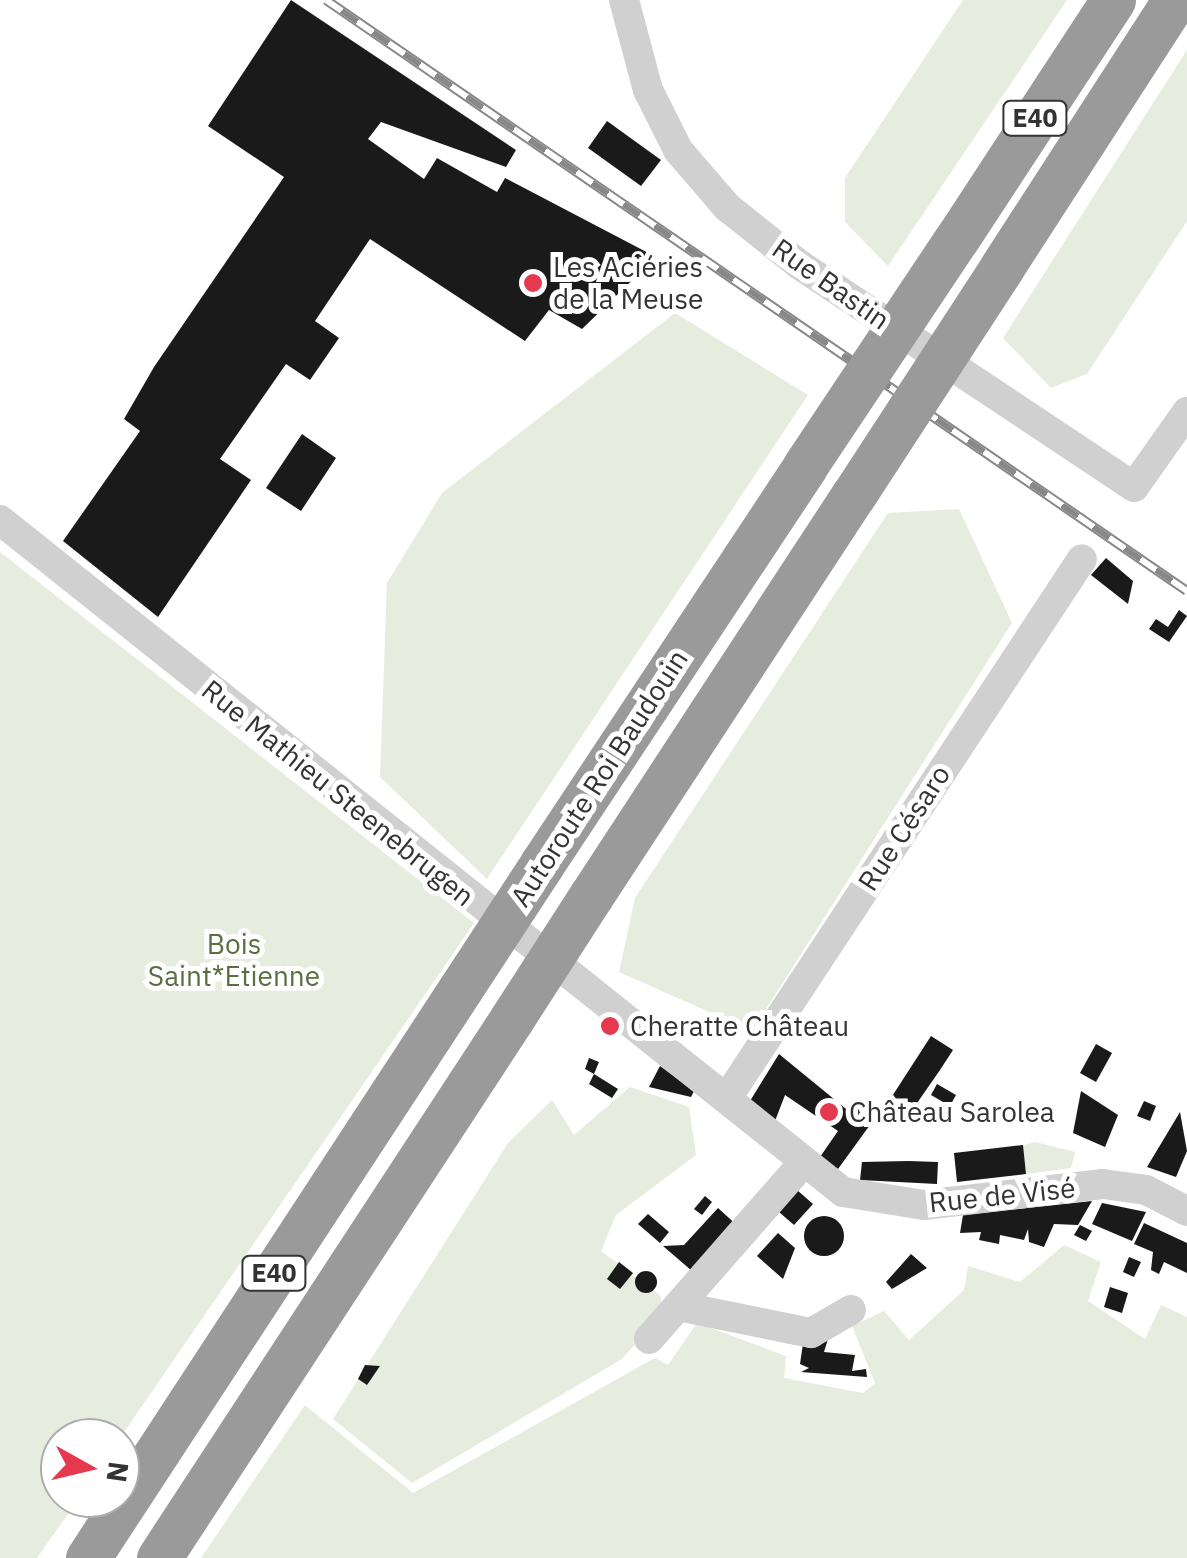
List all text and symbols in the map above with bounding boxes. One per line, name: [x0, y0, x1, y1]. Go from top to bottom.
road number: E40: [1000, 98, 1070, 138]
street label: Rue Bastin: [766, 231, 896, 337]
place label: Les Aciéries de la Meuse: [553, 250, 703, 316]
marker: Les Aciéries de la Meuse: [522, 272, 544, 294]
street label: Autoroute Roi Baudouin: [503, 643, 695, 913]
street label: Rue Mathieu Steenebrugen: [195, 673, 481, 913]
street label: Rue Césaro: [851, 759, 957, 897]
park label: Bois Saint*Etienne: [148, 927, 320, 993]
place label: Cheratte Château: [630, 1009, 849, 1043]
marker: Cheratte Château: [599, 1015, 621, 1037]
place label: Château Sarolea: [849, 1095, 1055, 1129]
marker: Château Sarolea: [818, 1101, 840, 1123]
street label: Rue de Visé: [927, 1171, 1077, 1219]
road number: E40: [239, 1253, 309, 1293]
north arrow: [40, 1418, 140, 1518]
text: N: [98, 1459, 138, 1485]

